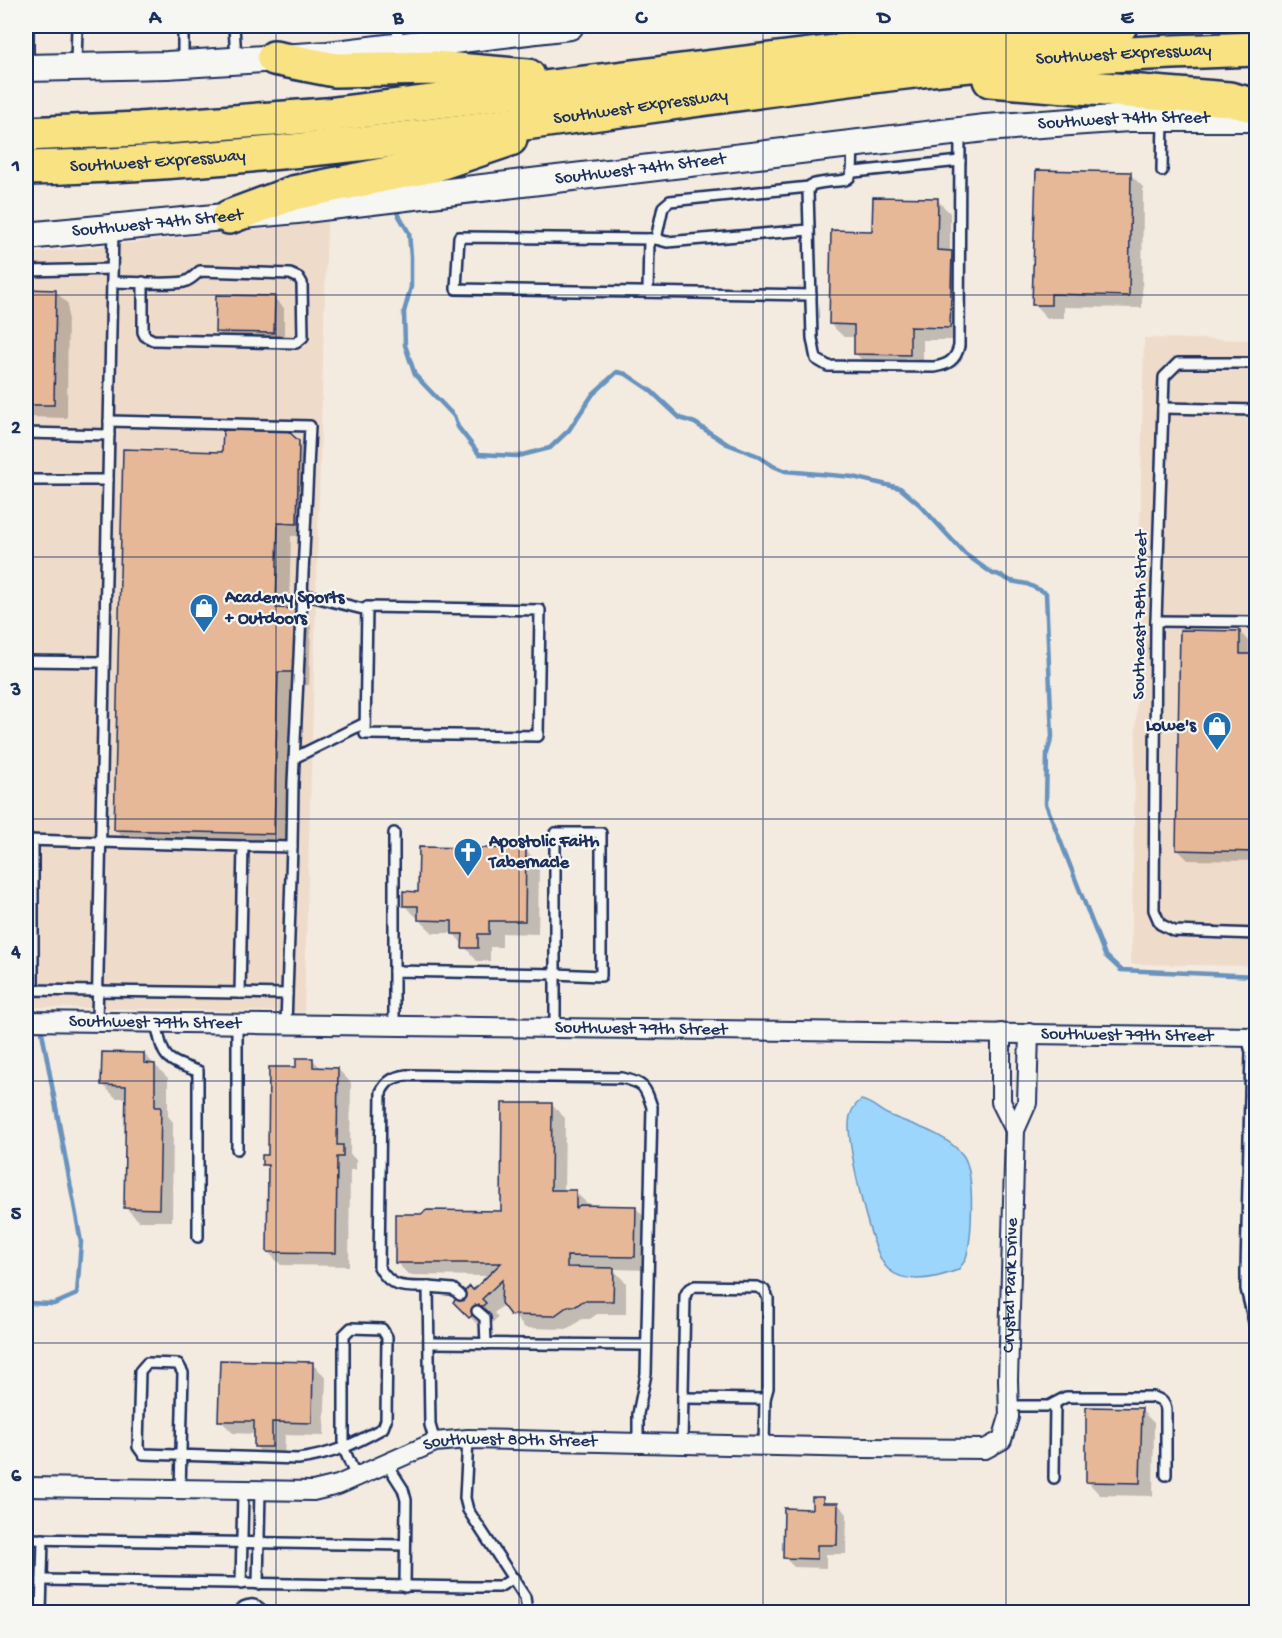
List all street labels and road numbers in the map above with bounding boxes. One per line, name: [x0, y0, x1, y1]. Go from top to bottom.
street label: Southwest Expressway: [1035, 40, 1212, 70]
street label: Southwest Expressway: [552, 85, 729, 130]
street label: Southwest 74th Street: [1037, 107, 1211, 135]
street label: Southwest Expressway: [70, 145, 247, 177]
street label: Southwest 74th Street: [554, 148, 729, 190]
street label: Southwest 74th Street: [71, 205, 246, 242]
street label: Southeast 78th Street: [1129, 529, 1153, 700]
street label: Southwest 79th Street: [69, 1011, 243, 1034]
street label: Southwest 79th Street: [555, 1017, 729, 1041]
street label: Southwest 79th Street: [1041, 1024, 1215, 1047]
street label: Crystal Park Drive: [998, 1217, 1023, 1353]
street label: Southwest 80th Street: [420, 1428, 599, 1456]

